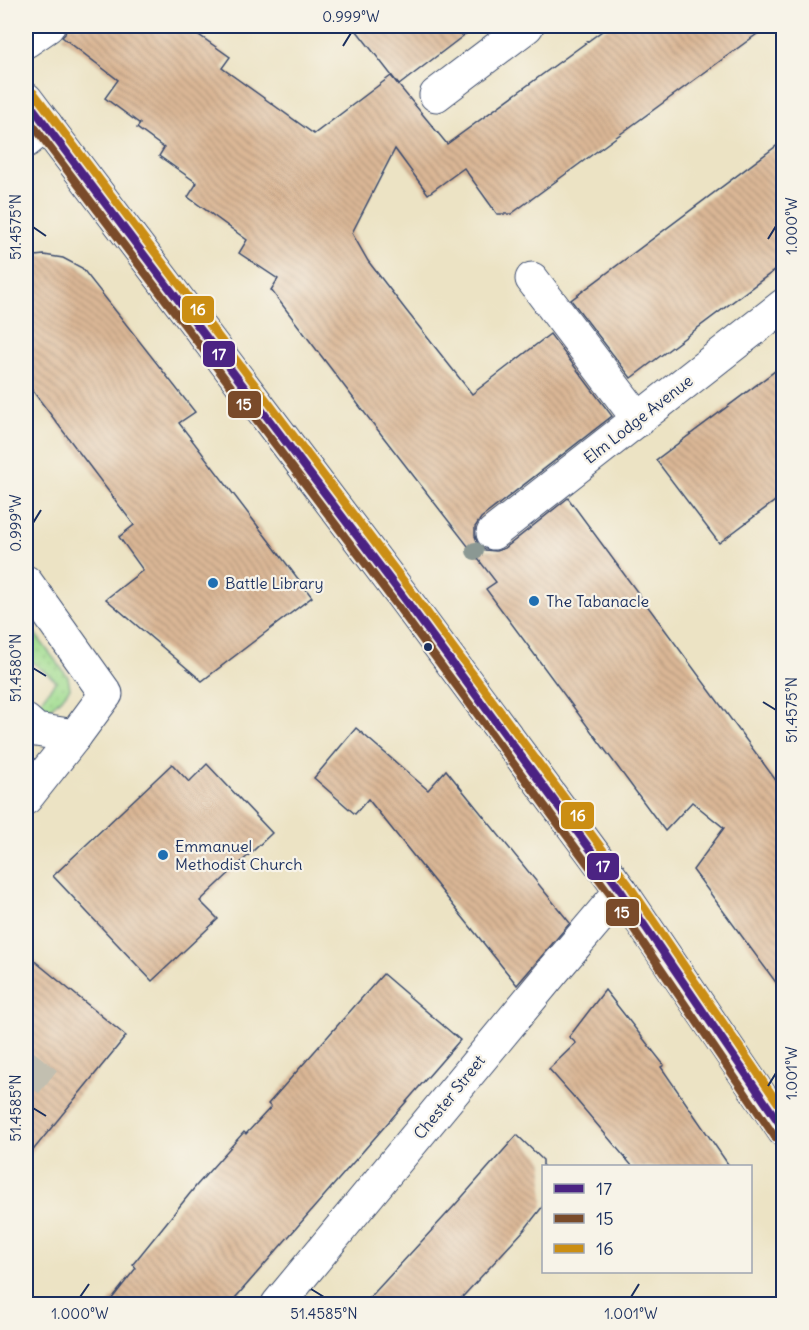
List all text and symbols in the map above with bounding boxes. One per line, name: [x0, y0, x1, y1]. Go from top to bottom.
text: 0.999°W: [322, 7, 380, 26]
text: 51.4575°N: [6, 194, 25, 260]
text: 1.000°W: [782, 197, 801, 255]
line badge: 16: [181, 295, 215, 324]
text: 16: [190, 299, 206, 319]
line badge: 17: [202, 340, 236, 368]
text: 17: [212, 344, 226, 364]
street label: Elm Lodge Avenue: [580, 370, 696, 468]
line badge: 15: [227, 390, 262, 419]
text: 15: [236, 394, 252, 414]
text: 0.999°W: [6, 494, 25, 552]
place label: Battle Library: [225, 573, 324, 593]
marker: Battle Library: [206, 576, 220, 590]
place label: The Tabanacle: [546, 591, 649, 611]
marker: The Tabanacle: [527, 594, 541, 608]
text: 51.4580°N: [6, 634, 25, 702]
unlabelled marker: [422, 641, 434, 653]
text: 51.4575°N: [782, 677, 801, 743]
line badge: 16: [560, 801, 595, 830]
text: 16: [570, 805, 586, 825]
place label: Emmanuel Methodist Church: [175, 836, 302, 874]
marker: Emmanuel Methodist Church: [156, 848, 170, 862]
line badge: 17: [586, 852, 620, 881]
text: 17: [596, 856, 610, 876]
line badge: 15: [605, 898, 640, 927]
text: 15: [614, 902, 630, 922]
text: 1.001°W: [782, 1046, 801, 1100]
street label: Chester Street: [409, 1050, 489, 1143]
text: 51.4585°N: [6, 1074, 25, 1142]
legend: [542, 1165, 752, 1273]
text: 17: [596, 1177, 612, 1200]
text: 15: [596, 1207, 614, 1230]
text: 16: [596, 1237, 614, 1260]
text: 1.000°W: [51, 1304, 109, 1323]
text: 51.4585°N: [290, 1304, 358, 1323]
text: 1.001°W: [604, 1304, 658, 1323]

